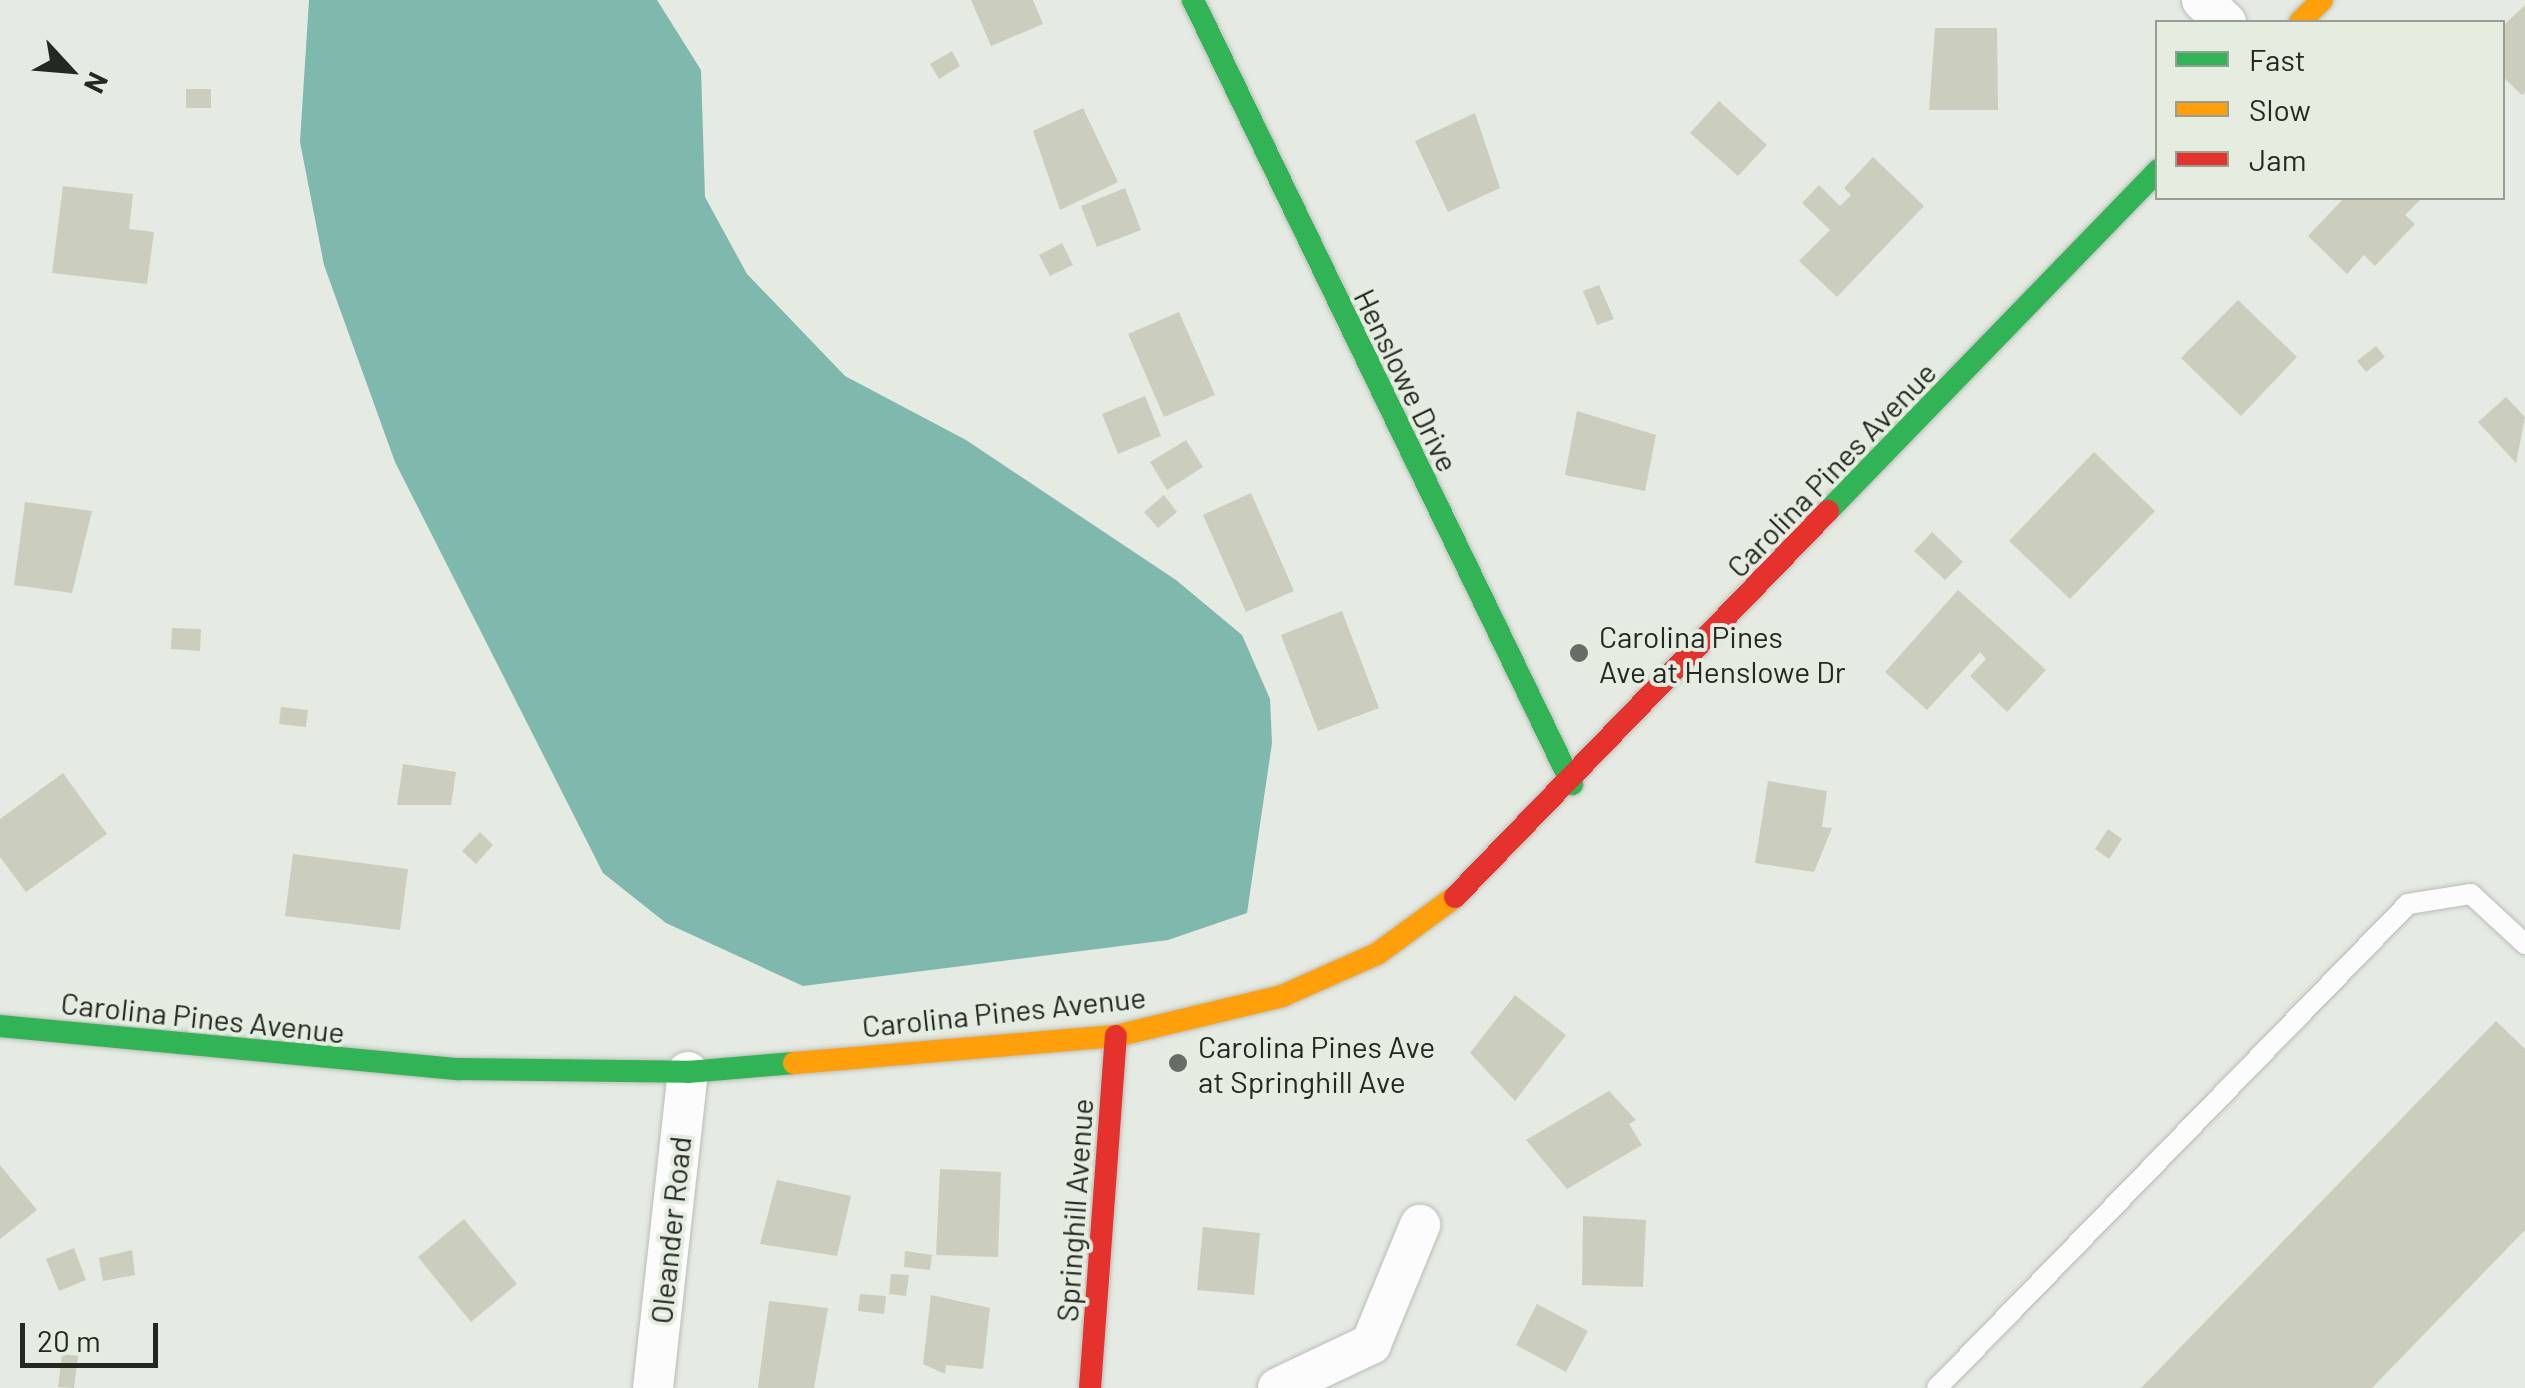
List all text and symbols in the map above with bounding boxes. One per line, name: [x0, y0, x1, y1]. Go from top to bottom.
north arrow: [20, 20, 120, 120]
legend: [2155, 20, 2505, 200]
text: Fast: [2249, 41, 2306, 77]
text: N: [78, 67, 116, 99]
text: Slow: [2249, 91, 2311, 127]
text: Jam: [2249, 141, 2306, 177]
street label: Henslowe Drive: [1347, 283, 1467, 477]
street label: Carolina Pines Avenue: [1719, 354, 1943, 584]
place label: Carolina Pines Ave at Henslowe Dr: [1599, 618, 1846, 688]
marker: Carolina Pines Ave at Henslowe Dr: [1568, 642, 1590, 664]
street label: Carolina Pines Avenue: [860, 978, 1148, 1044]
street label: Carolina Pines Avenue: [59, 984, 347, 1050]
place label: Carolina Pines Ave at Springhill Ave: [1198, 1028, 1435, 1098]
marker: Carolina Pines Ave at Springhill Ave: [1167, 1052, 1189, 1074]
street label: Springhill Avenue: [1048, 1097, 1100, 1323]
street label: Oleander Road: [642, 1134, 698, 1326]
scale bar: [25, 1303, 162, 1365]
text: 20 m: [37, 1322, 101, 1358]

